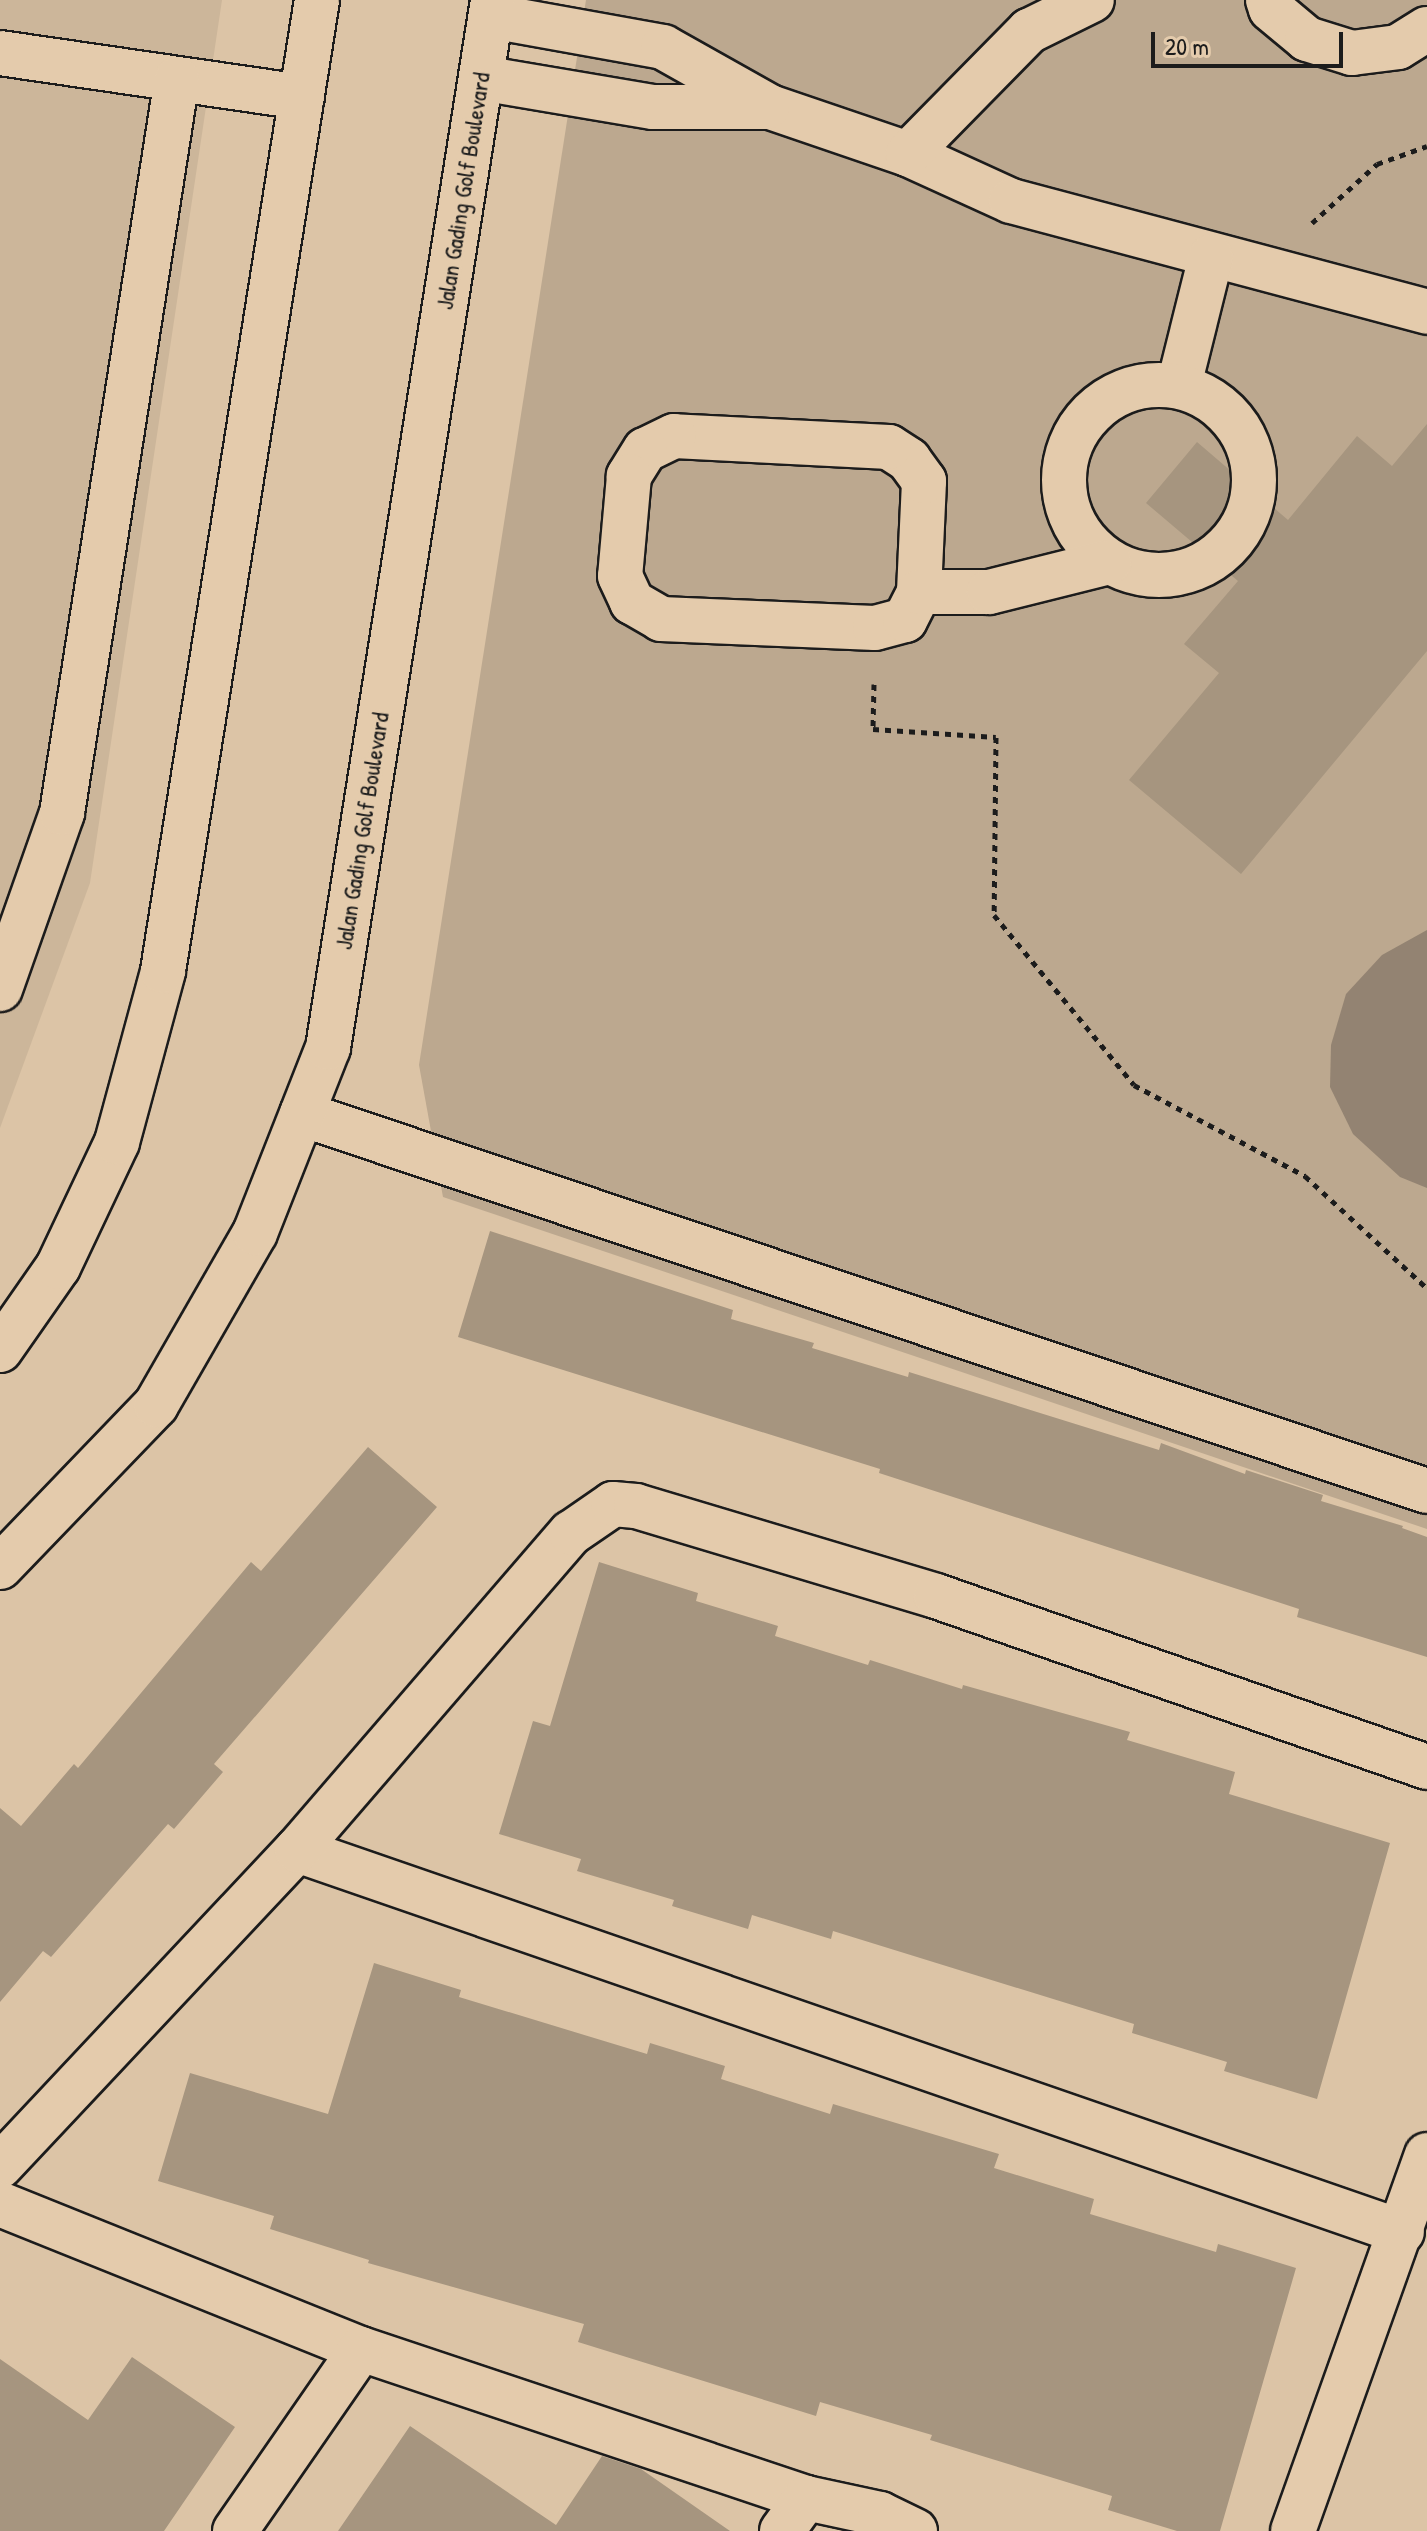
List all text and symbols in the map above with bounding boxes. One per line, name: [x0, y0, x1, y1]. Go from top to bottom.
scale bar: [1155, 16, 1347, 66]
text: 20 m: [1165, 30, 1209, 62]
street label: Jalan Gading Golf Boulevard: [430, 70, 496, 312]
street label: Jalan Gading Golf Boulevard: [329, 710, 395, 952]

